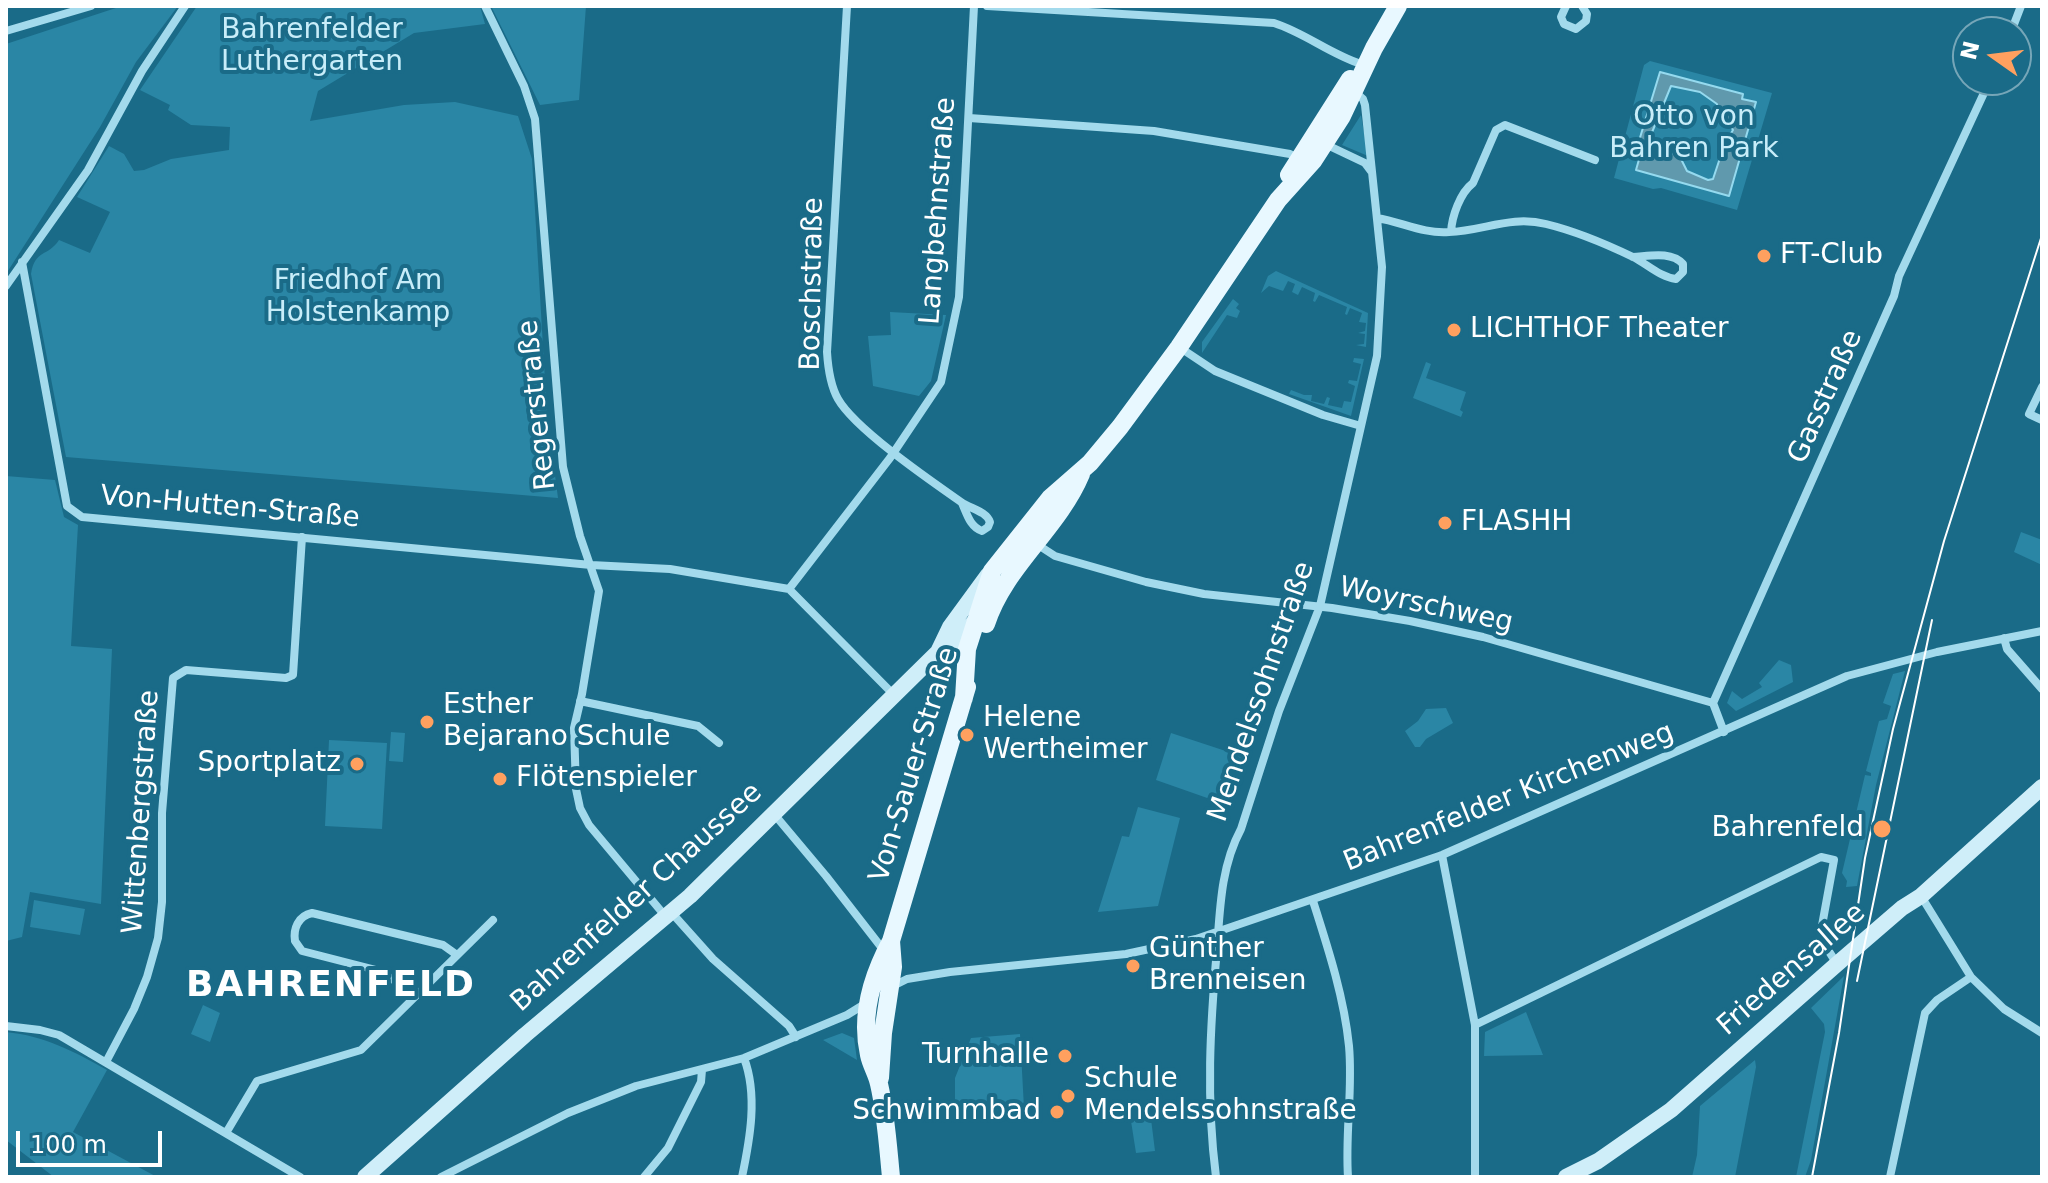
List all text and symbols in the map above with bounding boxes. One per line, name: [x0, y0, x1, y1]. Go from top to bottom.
park label: Bahrenfelder Luthergarten: [221, 14, 403, 80]
north arrow: [1952, 16, 2032, 96]
text: N: [1956, 39, 1985, 63]
street label: Langbehnstraße: [914, 96, 964, 326]
park label: Otto von Bahren Park: [1609, 101, 1779, 167]
street label: Boschstraße: [795, 197, 831, 371]
place label: FT-Club: [1780, 239, 1883, 273]
marker: FT-Club: [1755, 247, 1773, 265]
park label: Friedhof Am Holstenkamp: [266, 265, 450, 331]
place label: LICHTHOF Theater: [1470, 313, 1729, 347]
street label: Regerstraße: [512, 318, 564, 492]
marker: LICHTHOF Theater: [1445, 321, 1463, 339]
street label: Gasstraße: [1782, 325, 1870, 469]
street label: Von-Hutten-Straße: [99, 480, 361, 536]
place label: FLASHH: [1461, 506, 1572, 540]
marker: FLASHH: [1436, 514, 1454, 532]
street label: Mendelssohnstraße: [1202, 558, 1322, 826]
street label: Woyrschweg: [1336, 571, 1516, 641]
street label: Von-Sauer-Straße: [863, 643, 967, 887]
street label: Wittenbergstraße: [117, 689, 167, 935]
place label: Esther Bejarano Schule: [443, 689, 670, 755]
place label: Helene Wertheimer: [983, 702, 1148, 768]
marker: Esther Bejarano Schule: [418, 713, 436, 731]
street label: Bahrenfelder Kirchenweg: [1339, 716, 1679, 880]
marker: Helene Wertheimer: [958, 726, 976, 744]
place label: Sportplatz: [197, 747, 341, 781]
marker: Sportplatz: [348, 755, 366, 773]
place label: Flötenspieler: [516, 762, 697, 796]
marker: Flötenspieler: [491, 770, 509, 788]
street label: Bahrenfelder Chaussee: [505, 776, 769, 1020]
place label: Bahrenfeld: [1711, 812, 1864, 846]
marker: Bahrenfeld: [1871, 818, 1893, 840]
street label: Friedensallee: [1711, 897, 1873, 1043]
place label: Günther Brenneisen: [1149, 933, 1306, 999]
marker: Günther Brenneisen: [1124, 957, 1142, 975]
district label: BAHRENFELD: [186, 965, 476, 1009]
place label: Turnhalle: [922, 1039, 1049, 1073]
marker: Turnhalle: [1056, 1047, 1074, 1065]
place label: Schule Mendelssohnstraße: [1084, 1063, 1357, 1129]
marker: Schule Mendelssohnstraße: [1059, 1087, 1077, 1105]
place label: Schwimmbad: [852, 1095, 1041, 1129]
marker: Schwimmbad: [1048, 1103, 1066, 1121]
scale bar: [20, 1115, 166, 1165]
text: 100 m: [30, 1131, 107, 1159]

